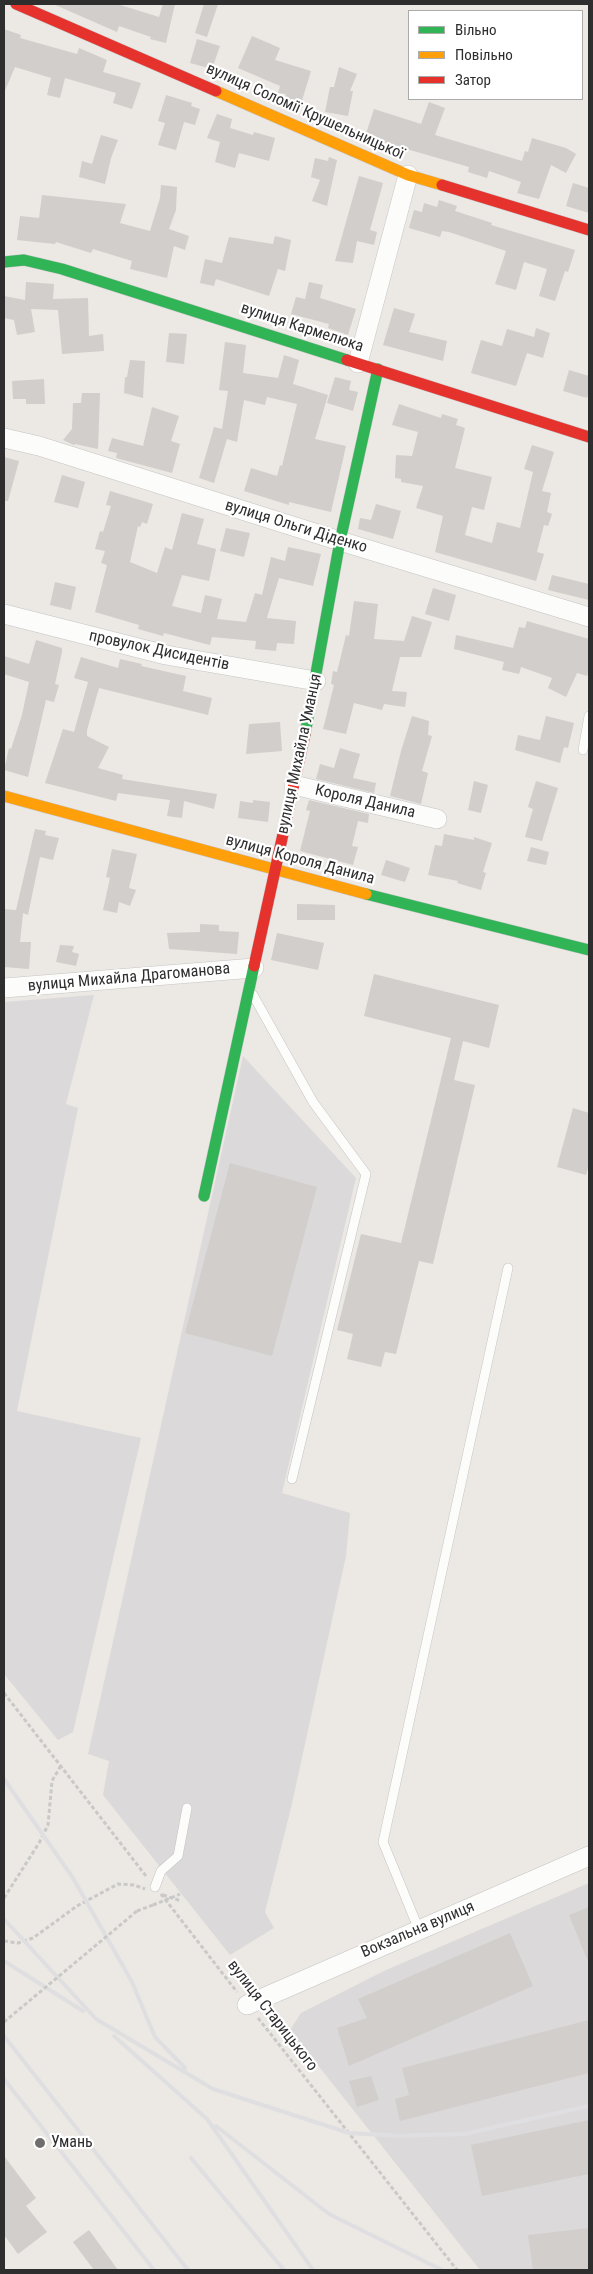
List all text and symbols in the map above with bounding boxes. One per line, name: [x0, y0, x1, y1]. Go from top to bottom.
legend: [408, 10, 583, 100]
text: Вільно: [455, 21, 497, 39]
text: Повільно: [455, 46, 513, 64]
street label: вулиця Соломії Крушельницької: [203, 60, 407, 164]
text: Затор: [455, 71, 491, 89]
street label: вулиця Кармелюка: [238, 299, 366, 357]
street label: вулиця Ольги Діденко: [223, 496, 369, 558]
street label: провулок Дисидентів: [87, 627, 231, 675]
street label: вулиця Михайла Уманця: [274, 672, 326, 836]
street label: Короля Данила: [313, 781, 417, 823]
street label: вулиця Короля Данила: [224, 831, 376, 889]
street label: вулиця Михайла Драгоманова: [27, 960, 231, 996]
street label: Вокзальна вулиця: [358, 1897, 478, 1963]
street label: вулиця Старицького: [223, 1957, 321, 2075]
place label: Умань: [51, 2133, 93, 2153]
marker: Умань: [33, 2136, 47, 2150]

